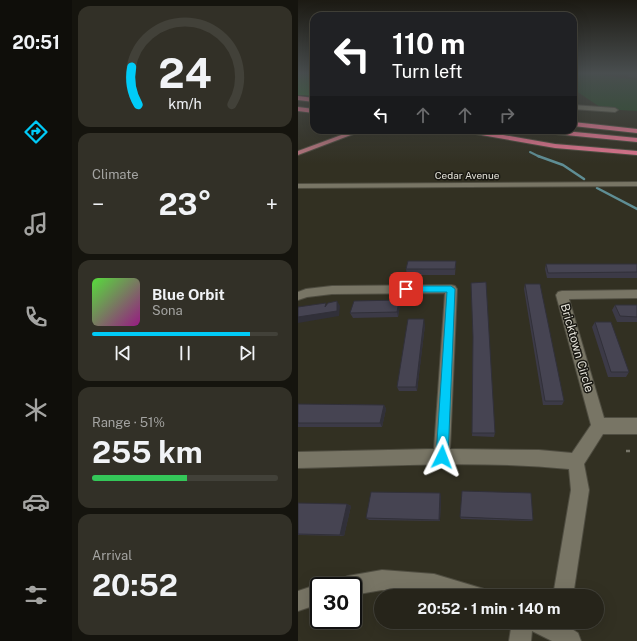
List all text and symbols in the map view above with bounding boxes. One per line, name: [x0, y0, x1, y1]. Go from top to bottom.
text: 110 m: [392, 27, 465, 60]
icon: left: [326, 28, 378, 80]
text: 20:51: [12, 32, 60, 53]
text: 24: [158, 47, 212, 96]
text: Turn left: [392, 61, 462, 82]
text: km/h: [168, 94, 202, 111]
icon: left: [370, 104, 392, 126]
icon: ahead: [412, 104, 434, 126]
icon: ahead: [454, 104, 476, 126]
icon: right: [496, 104, 518, 126]
icon: directions: [22, 118, 50, 146]
text: Climate: [92, 167, 139, 182]
street label: Cedar Avenue: [435, 169, 500, 181]
text: 23°: [158, 186, 212, 222]
text: −: [92, 191, 104, 217]
text: +: [266, 191, 278, 217]
icon: music: [22, 210, 50, 238]
pin: [389, 272, 423, 306]
icon: arrive: [395, 278, 417, 300]
text: Blue Orbit: [152, 286, 225, 303]
street label: Bricktown Circle: [558, 302, 596, 394]
icon: phone: [22, 303, 50, 331]
text: Sona: [152, 303, 183, 318]
icon: previous: [112, 342, 134, 364]
icon: pause: [174, 342, 196, 364]
icon: next: [236, 342, 258, 364]
icon: climate: [22, 396, 50, 424]
text: Range · 51%: [92, 415, 165, 430]
text: 255 km: [92, 434, 203, 470]
position arrow: [421, 436, 463, 478]
icon: car: [22, 488, 50, 516]
text: Arrival: [92, 548, 132, 563]
text: 20:52: [92, 567, 178, 603]
speed limit sign: 30: [310, 577, 362, 629]
icon: filters: [22, 581, 50, 609]
text: 20:52 · 1 min · 140 m: [417, 600, 561, 617]

